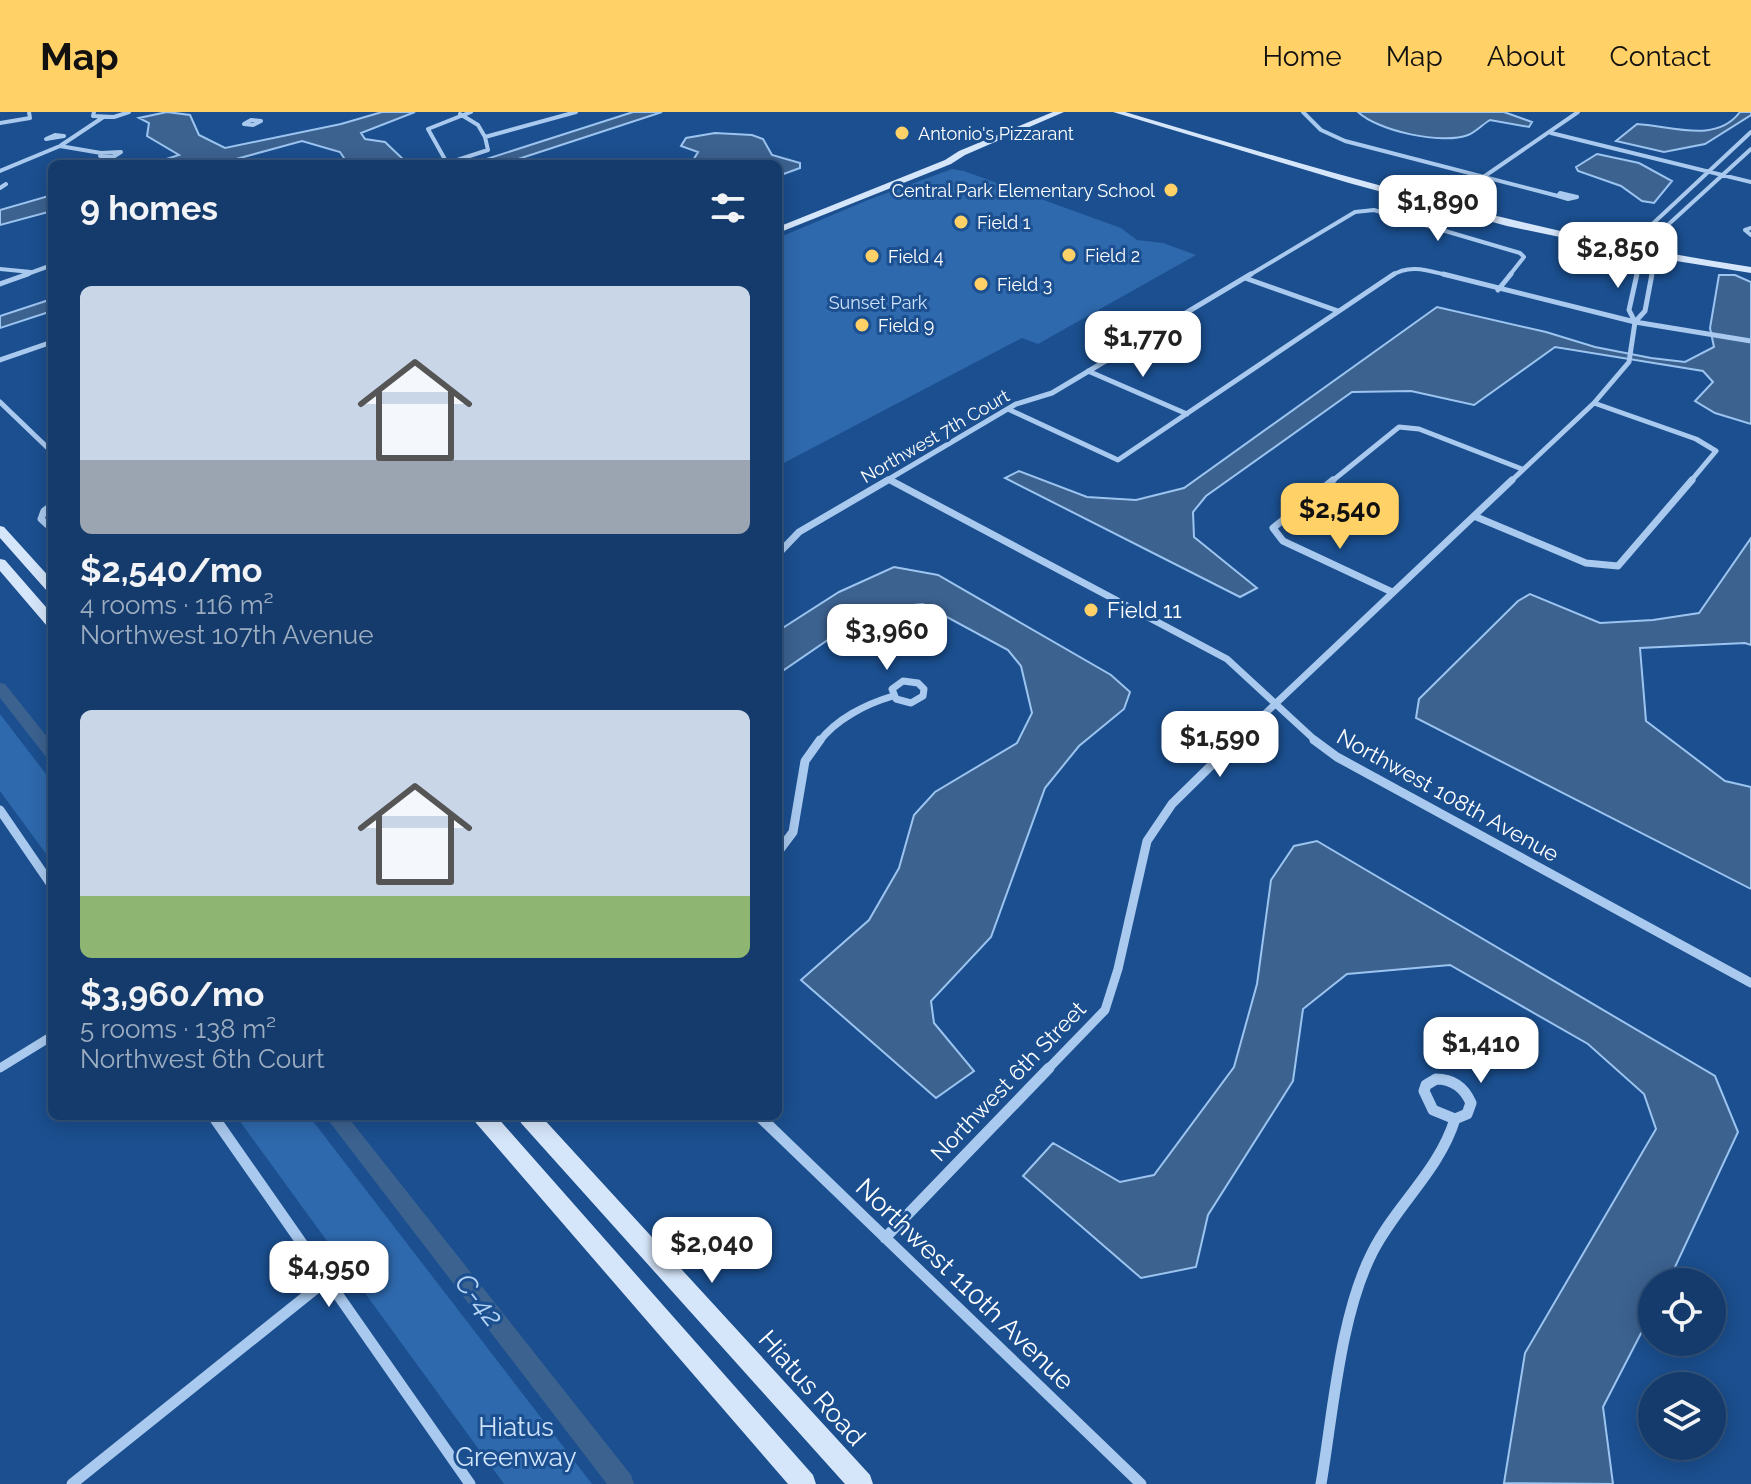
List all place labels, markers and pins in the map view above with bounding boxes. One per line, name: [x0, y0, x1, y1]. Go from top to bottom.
place label: Antonio's Pizzarant: [918, 123, 1074, 144]
marker: Antonio's Pizzarant: [893, 124, 911, 142]
pin: $1,890: [1373, 175, 1503, 243]
place label: Central Park Elementary School: [892, 180, 1155, 201]
marker: Central Park Elementary School: [1162, 181, 1180, 199]
place label: Field 1: [977, 212, 1031, 233]
marker: Field 1: [952, 213, 970, 231]
pin: $2,850: [1553, 222, 1683, 290]
place label: Field 2: [1085, 245, 1140, 266]
place label: Field 4: [888, 246, 944, 267]
marker: Field 2: [1060, 246, 1078, 264]
marker: Field 4: [863, 247, 881, 265]
place label: Field 3: [997, 274, 1052, 295]
marker: Field 3: [972, 275, 990, 293]
pin: $1,770: [1078, 311, 1208, 379]
place label: Field 9: [878, 315, 934, 336]
marker: Field 9: [853, 316, 871, 334]
pin: $2,540: [1275, 483, 1405, 551]
place label: Field 11: [1107, 597, 1182, 623]
marker: Field 11: [1082, 601, 1100, 619]
pin: $3,960: [822, 604, 952, 672]
pin: $1,590: [1155, 711, 1285, 779]
pin: $1,410: [1416, 1017, 1546, 1085]
pin: $2,040: [647, 1217, 777, 1285]
pin: $4,950: [264, 1241, 394, 1309]

